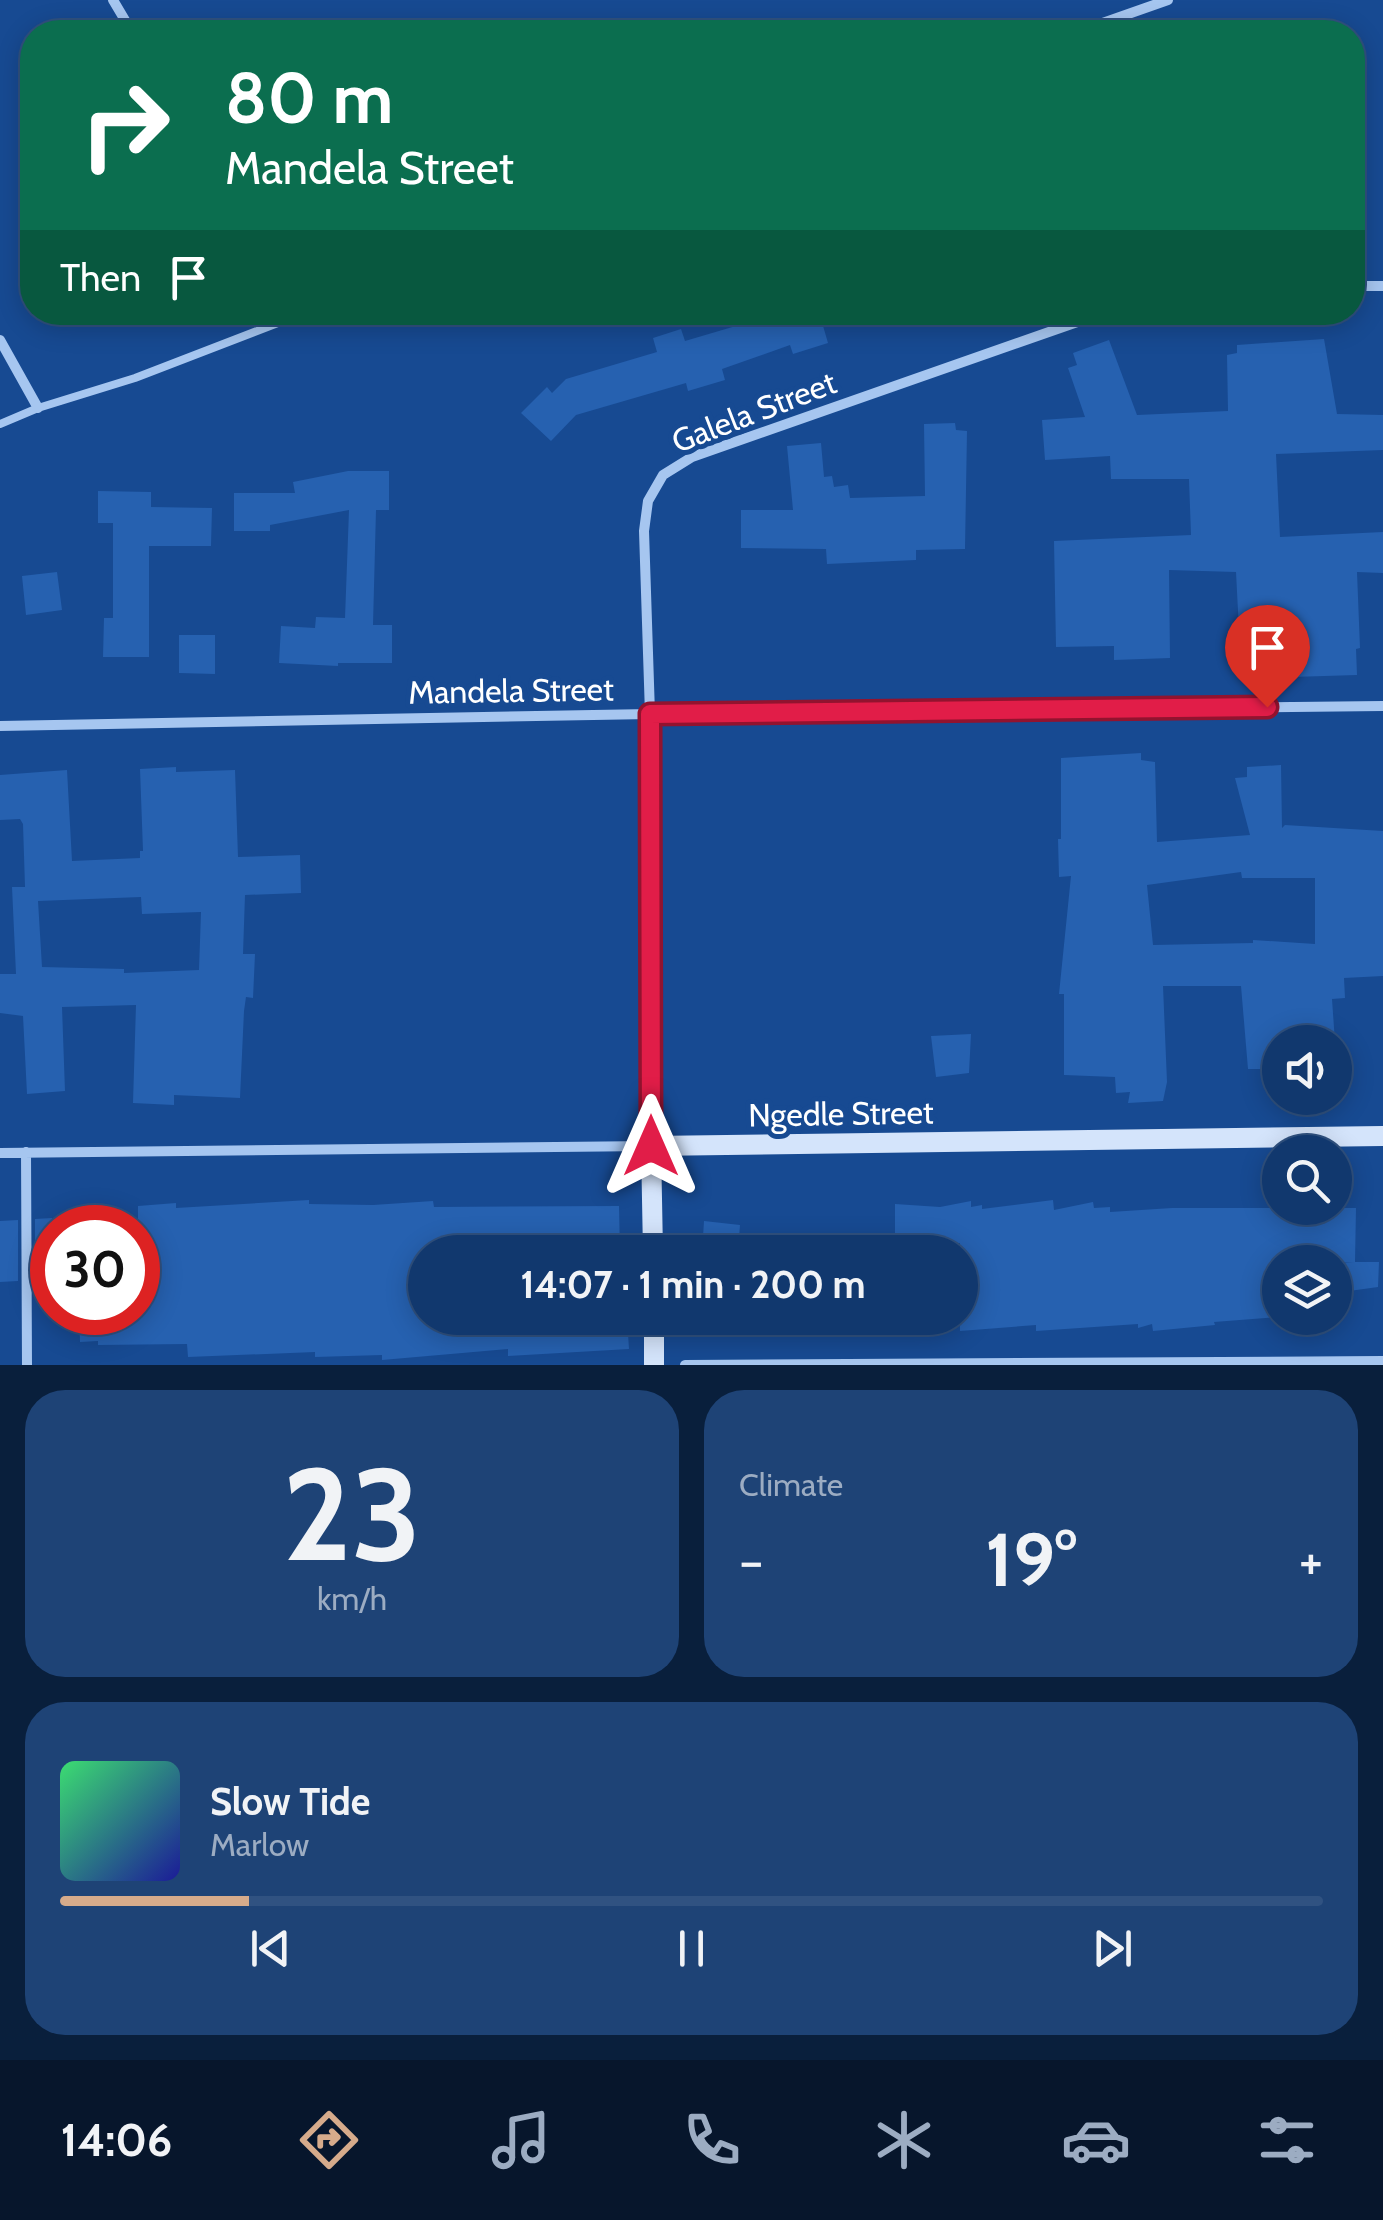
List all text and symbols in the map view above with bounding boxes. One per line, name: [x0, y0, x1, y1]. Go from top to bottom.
text: 80 m: [225, 55, 393, 141]
icon: right: [60, 60, 190, 190]
text: Mandela Street: [225, 141, 514, 195]
icon: arrive: [161, 250, 216, 305]
text: Then: [60, 254, 141, 301]
street label: Galela Street: [666, 362, 842, 461]
pin: [1225, 605, 1310, 708]
icon: arrive: [1240, 620, 1295, 675]
street label: Mandela Street: [408, 669, 614, 712]
map controls: [1262, 1025, 1352, 1335]
button: sound: [1262, 1025, 1352, 1115]
street label: Ngedle Street: [748, 1092, 934, 1135]
position arrow: [599, 1094, 703, 1198]
button: search: [1262, 1135, 1352, 1225]
speed limit sign: 30: [30, 1205, 160, 1335]
button: layers: [1262, 1245, 1352, 1335]
text: 14:07 · 1 min · 200 m: [520, 1261, 866, 1308]
text: 23: [283, 1435, 421, 1593]
text: Climate: [739, 1465, 843, 1504]
text: 19°: [985, 1514, 1077, 1605]
text: −: [739, 1527, 763, 1594]
text: +: [1299, 1527, 1323, 1594]
text: km/h: [317, 1579, 387, 1618]
text: Slow Tide: [210, 1778, 370, 1825]
text: Marlow: [210, 1825, 309, 1864]
icon: previous: [243, 1921, 298, 1976]
icon: pause: [664, 1921, 719, 1976]
icon: next: [1085, 1921, 1140, 1976]
icon: directions: [294, 2105, 364, 2175]
icon: music: [486, 2105, 556, 2175]
icon: phone: [677, 2105, 747, 2175]
icon: climate: [869, 2105, 939, 2175]
icon: car: [1061, 2105, 1131, 2175]
icon: filters: [1252, 2105, 1322, 2175]
text: 14:06: [61, 2113, 172, 2167]

